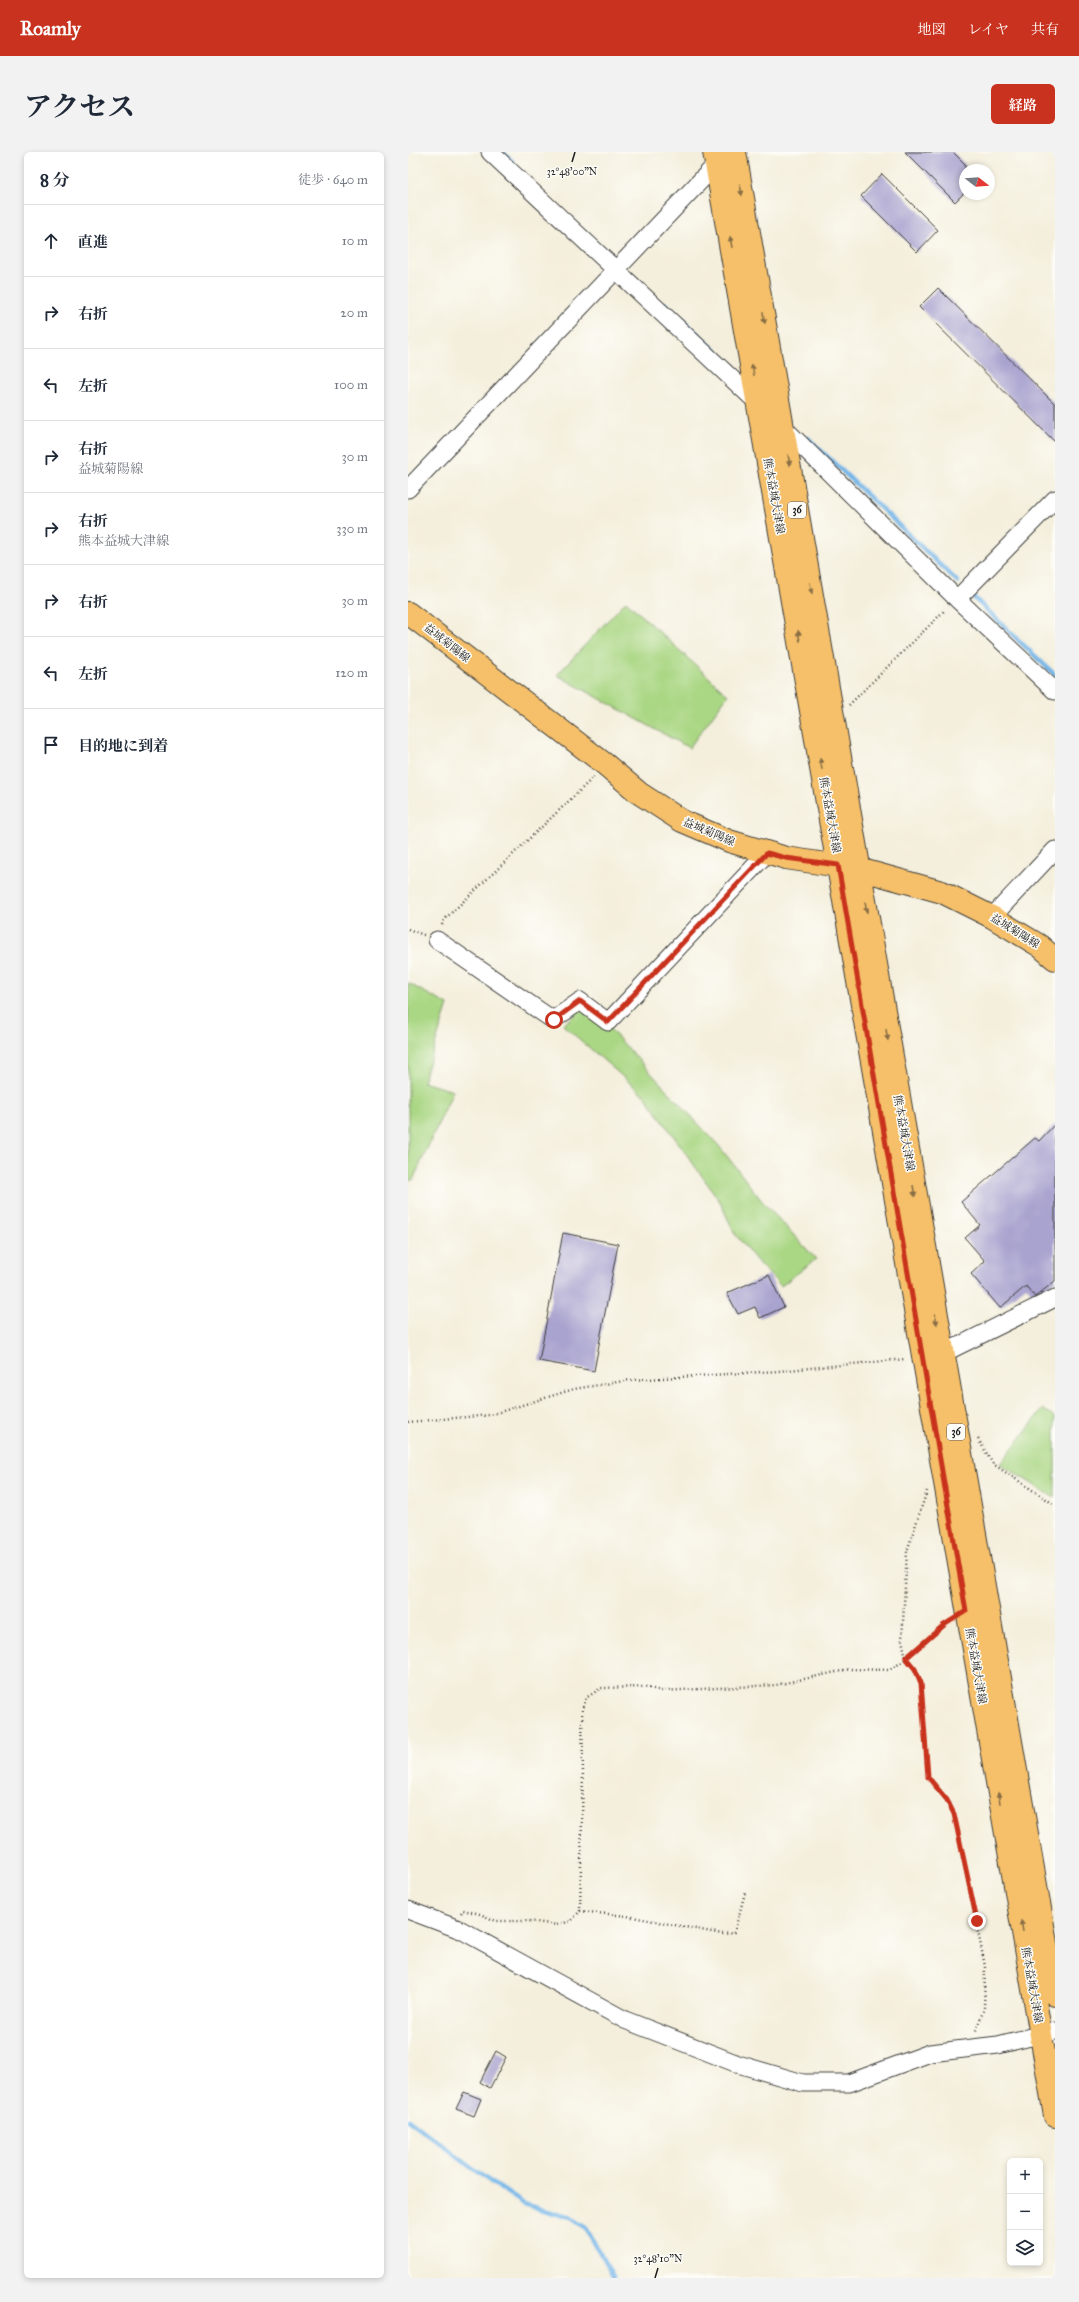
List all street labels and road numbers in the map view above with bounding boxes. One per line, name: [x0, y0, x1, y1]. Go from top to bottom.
street label: 熊本益城大津線: [761, 457, 787, 535]
road number: 36: [788, 502, 806, 518]
street label: 益城菊陽線: [421, 621, 473, 665]
street label: 熊本益城大津線: [817, 776, 843, 854]
street label: 益城菊陽線: [681, 815, 737, 849]
street label: 益城菊陽線: [988, 911, 1042, 951]
street label: 熊本益城大津線: [891, 1094, 917, 1172]
road number: 36: [947, 1424, 965, 1440]
street label: 熊本益城大津線: [963, 1627, 989, 1705]
street label: 熊本益城大津線: [1019, 1946, 1045, 2024]

